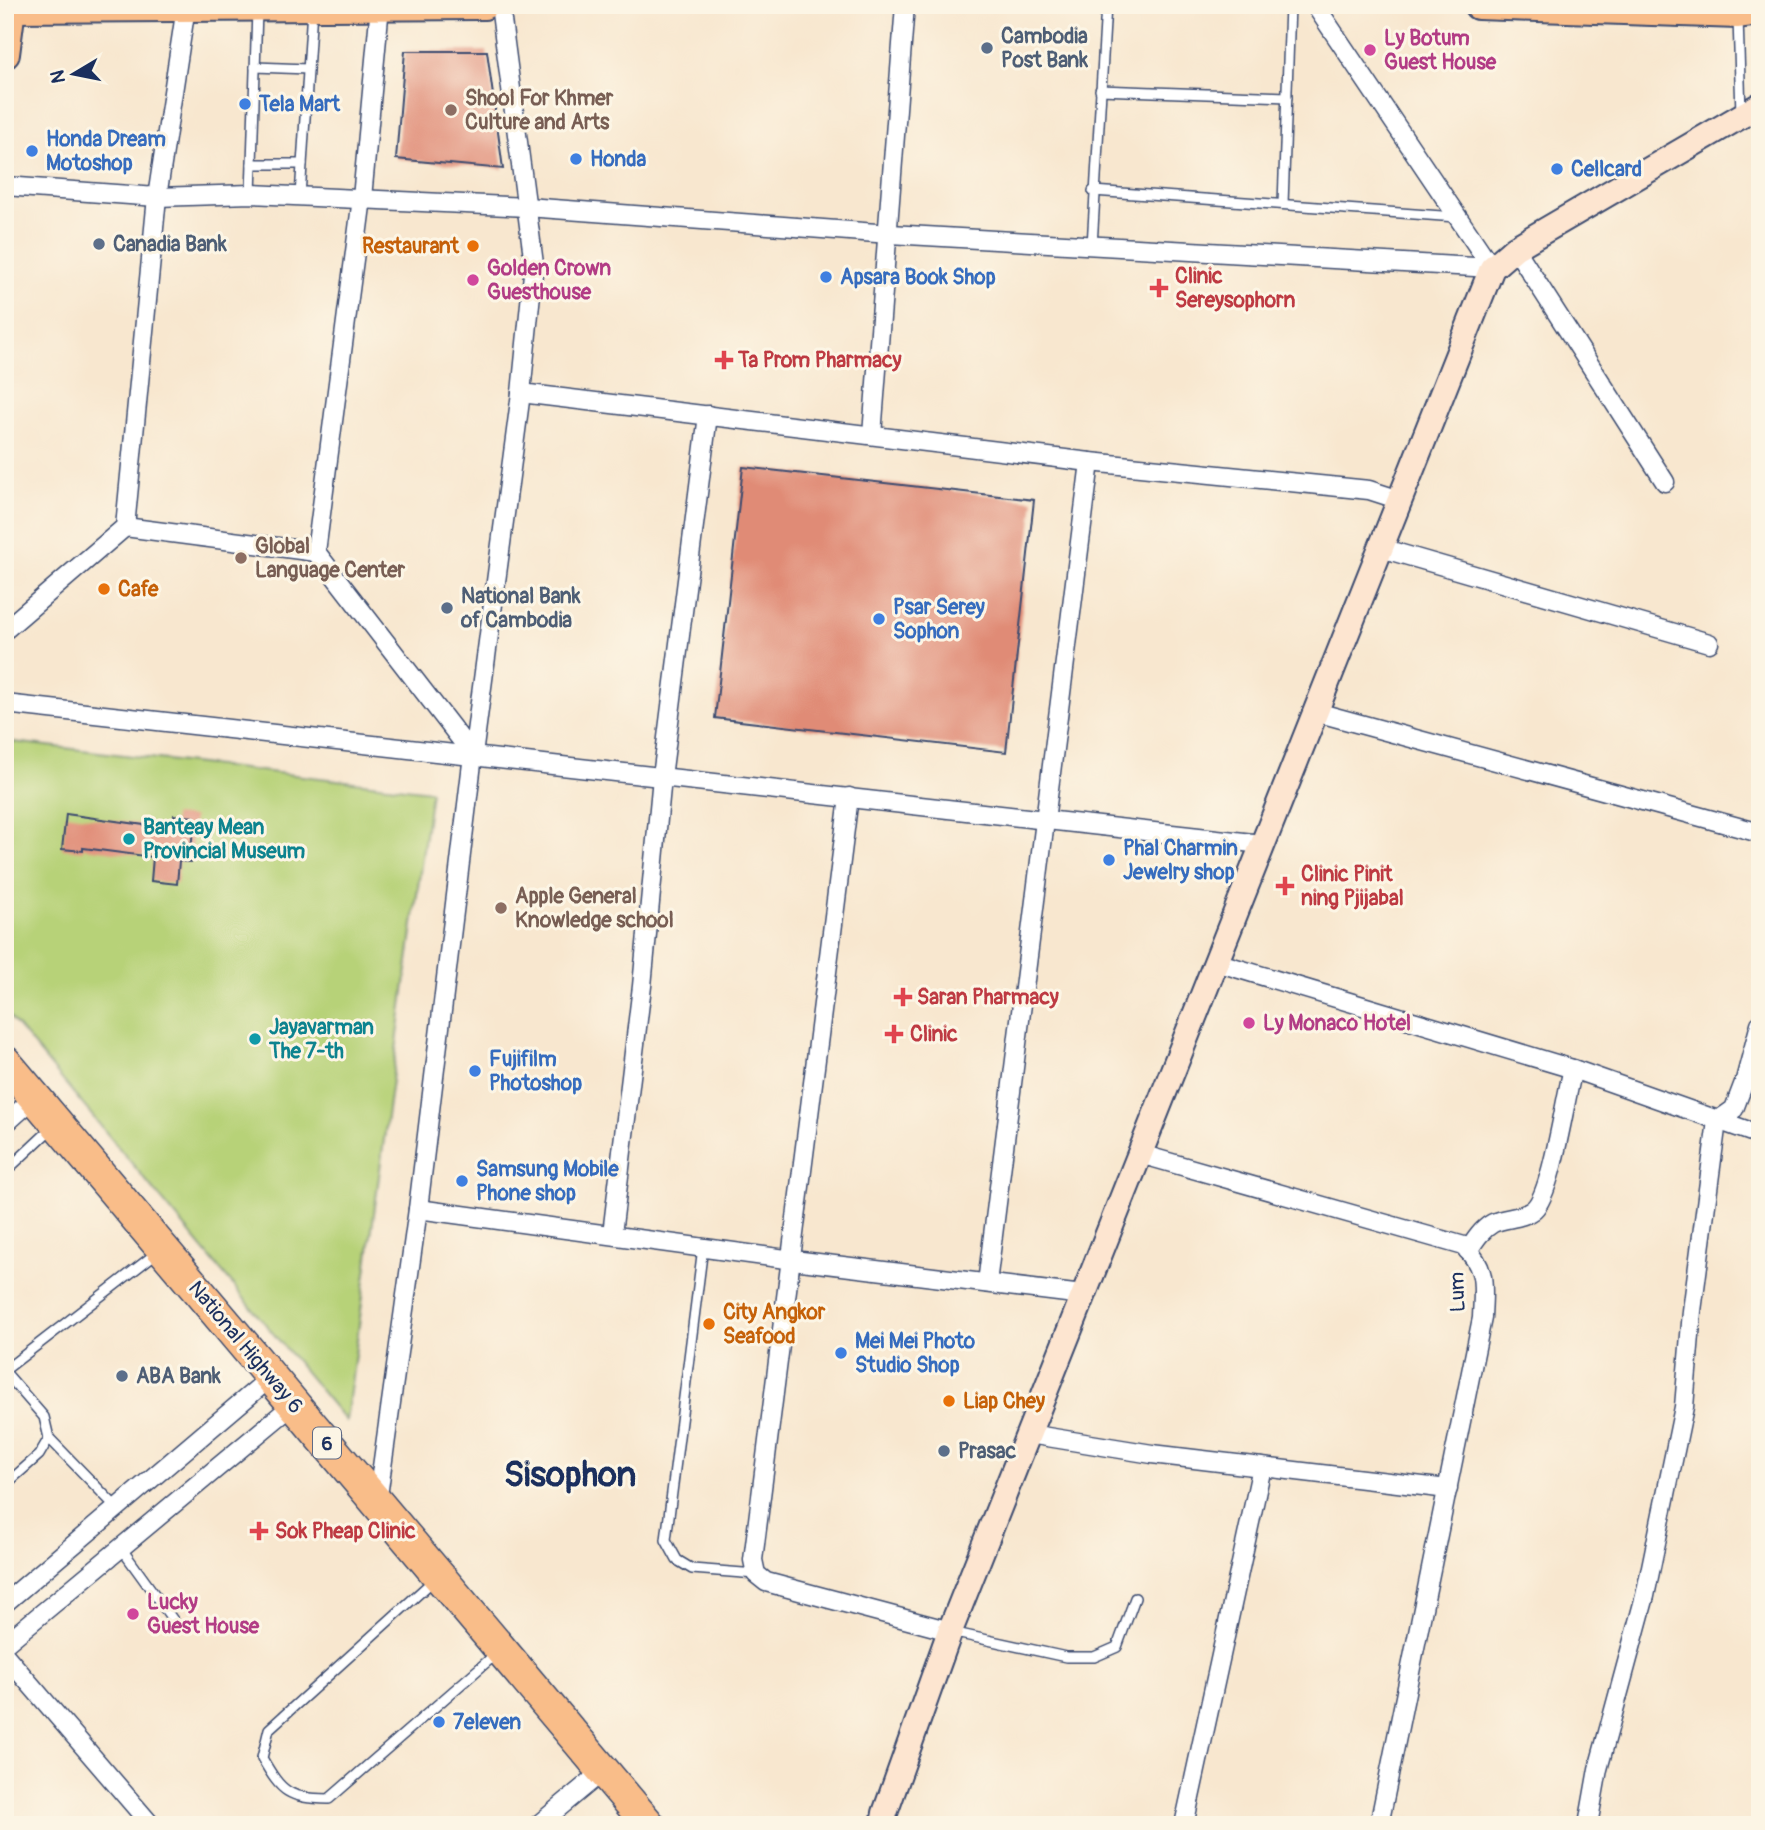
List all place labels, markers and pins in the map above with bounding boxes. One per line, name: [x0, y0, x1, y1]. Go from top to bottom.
place label: Cambodia Post Bank: [1001, 23, 1088, 74]
place label: Ly Botum Guest House: [1384, 25, 1497, 76]
marker: Cambodia Post Bank: [979, 40, 995, 56]
marker: Ly Botum Guest House: [1362, 42, 1378, 58]
place label: Shool For Khmer Culture and Arts: [465, 85, 614, 136]
place label: Tela Mart: [258, 91, 340, 118]
marker: Tela Mart: [237, 96, 253, 112]
marker: Shool For Khmer Culture and Arts: [443, 102, 459, 118]
place label: Honda Dream Motoshop: [46, 126, 166, 177]
marker: Honda Dream Motoshop: [24, 143, 40, 159]
place label: Honda: [590, 146, 647, 173]
marker: Honda: [568, 151, 584, 167]
place label: Cellcard: [1571, 156, 1642, 183]
marker: Cellcard: [1549, 161, 1565, 177]
place label: Canadia Bank: [113, 231, 227, 258]
place label: Restaurant: [362, 233, 460, 260]
marker: Canadia Bank: [91, 236, 107, 252]
marker: Restaurant: [465, 238, 481, 254]
place label: Golden Crown Guesthouse: [487, 255, 611, 306]
place label: Clinic Sereysophorn: [1175, 263, 1295, 314]
place label: Apsara Book Shop: [840, 264, 996, 291]
marker: Apsara Book Shop: [818, 269, 834, 285]
marker: Golden Crown Guesthouse: [465, 272, 481, 288]
marker: Clinic Sereysophorn: [1149, 278, 1169, 298]
place label: Ta Prom Pharmacy: [737, 347, 902, 374]
marker: Ta Prom Pharmacy: [716, 352, 732, 368]
place label: Global Language Center: [255, 533, 406, 584]
marker: Global Language Center: [233, 550, 249, 566]
place label: Cafe: [118, 576, 159, 603]
marker: Cafe: [96, 581, 112, 597]
place label: National Bank of Cambodia: [460, 583, 581, 634]
place label: Psar Serey Sophon: [893, 594, 985, 645]
marker: National Bank of Cambodia: [439, 600, 455, 616]
marker: Psar Serey Sophon: [871, 611, 887, 627]
place label: Banteay Mean Provincial Museum: [143, 814, 305, 865]
marker: Banteay Mean Provincial Museum: [121, 831, 137, 847]
place label: Phal Charmin Jewelry shop: [1123, 835, 1238, 886]
marker: Phal Charmin Jewelry shop: [1101, 852, 1117, 868]
place label: Clinic Pinit ning Pjijabal: [1301, 861, 1404, 912]
marker: Clinic Pinit ning Pjijabal: [1275, 876, 1295, 896]
place label: Apple General Knowledge school: [515, 883, 674, 934]
marker: Apple General Knowledge school: [493, 900, 509, 916]
place label: Saran Pharmacy: [917, 984, 1059, 1011]
marker: Saran Pharmacy: [895, 989, 911, 1005]
place label: Ly Monaco Hotel: [1263, 1010, 1411, 1037]
place label: Jayavarman The 7-th: [268, 1014, 374, 1065]
marker: Ly Monaco Hotel: [1241, 1015, 1257, 1031]
place label: Clinic: [910, 1021, 958, 1048]
marker: Clinic: [884, 1024, 904, 1044]
marker: Jayavarman The 7-th: [247, 1031, 263, 1047]
place label: Fujifilm Photoshop: [489, 1046, 582, 1097]
marker: Fujifilm Photoshop: [467, 1063, 483, 1079]
place label: Samsung Mobile Phone shop: [476, 1156, 619, 1207]
marker: Samsung Mobile Phone shop: [454, 1173, 470, 1189]
place label: City Angkor Seafood: [723, 1299, 826, 1350]
marker: City Angkor Seafood: [701, 1316, 717, 1332]
place label: Mei Mei Photo Studio Shop: [855, 1328, 976, 1379]
marker: Mei Mei Photo Studio Shop: [833, 1345, 849, 1361]
place label: ABA Bank: [136, 1363, 221, 1390]
marker: ABA Bank: [114, 1368, 130, 1384]
place label: Liap Chey: [963, 1388, 1045, 1415]
marker: Liap Chey: [941, 1393, 957, 1409]
place label: Prasac: [958, 1438, 1017, 1465]
marker: Prasac: [936, 1443, 952, 1459]
place label: Sok Pheap Clinic: [275, 1518, 416, 1545]
marker: Sok Pheap Clinic: [249, 1521, 269, 1541]
place label: Lucky Guest House: [147, 1589, 260, 1640]
marker: Lucky Guest House: [125, 1606, 141, 1622]
place label: 7eleven: [453, 1709, 521, 1736]
marker: 7eleven: [431, 1714, 447, 1730]

